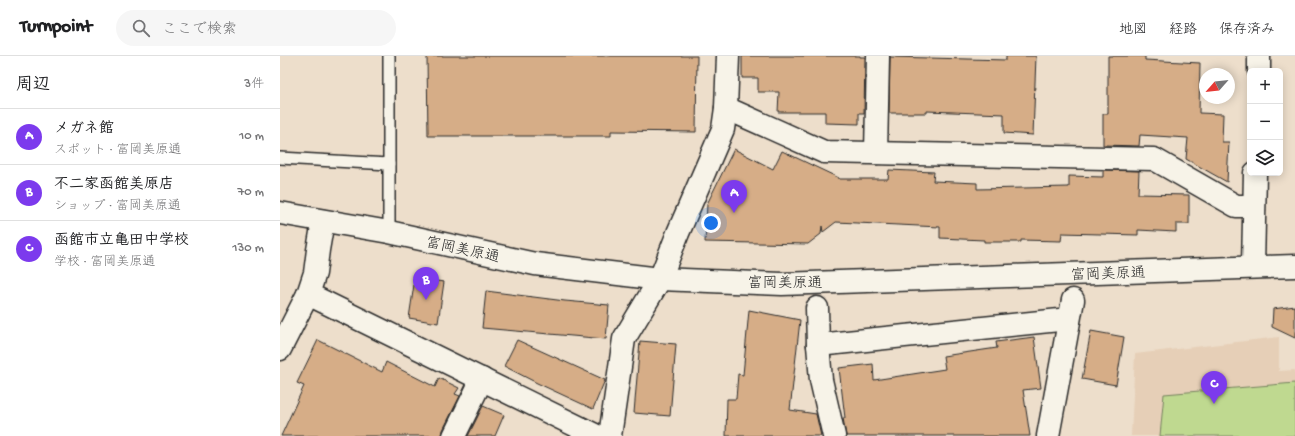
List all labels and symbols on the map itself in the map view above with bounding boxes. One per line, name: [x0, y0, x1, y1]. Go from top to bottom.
north arrow: [1199, 68, 1235, 104]
pin: A: [721, 180, 747, 213]
your location: [701, 213, 721, 233]
street label: 富岡美原通: [424, 233, 501, 268]
street label: 富岡美原通: [1070, 264, 1146, 285]
pin: B: [413, 267, 439, 300]
street label: 富岡美原通: [747, 274, 823, 293]
pin: C: [1201, 371, 1227, 404]

